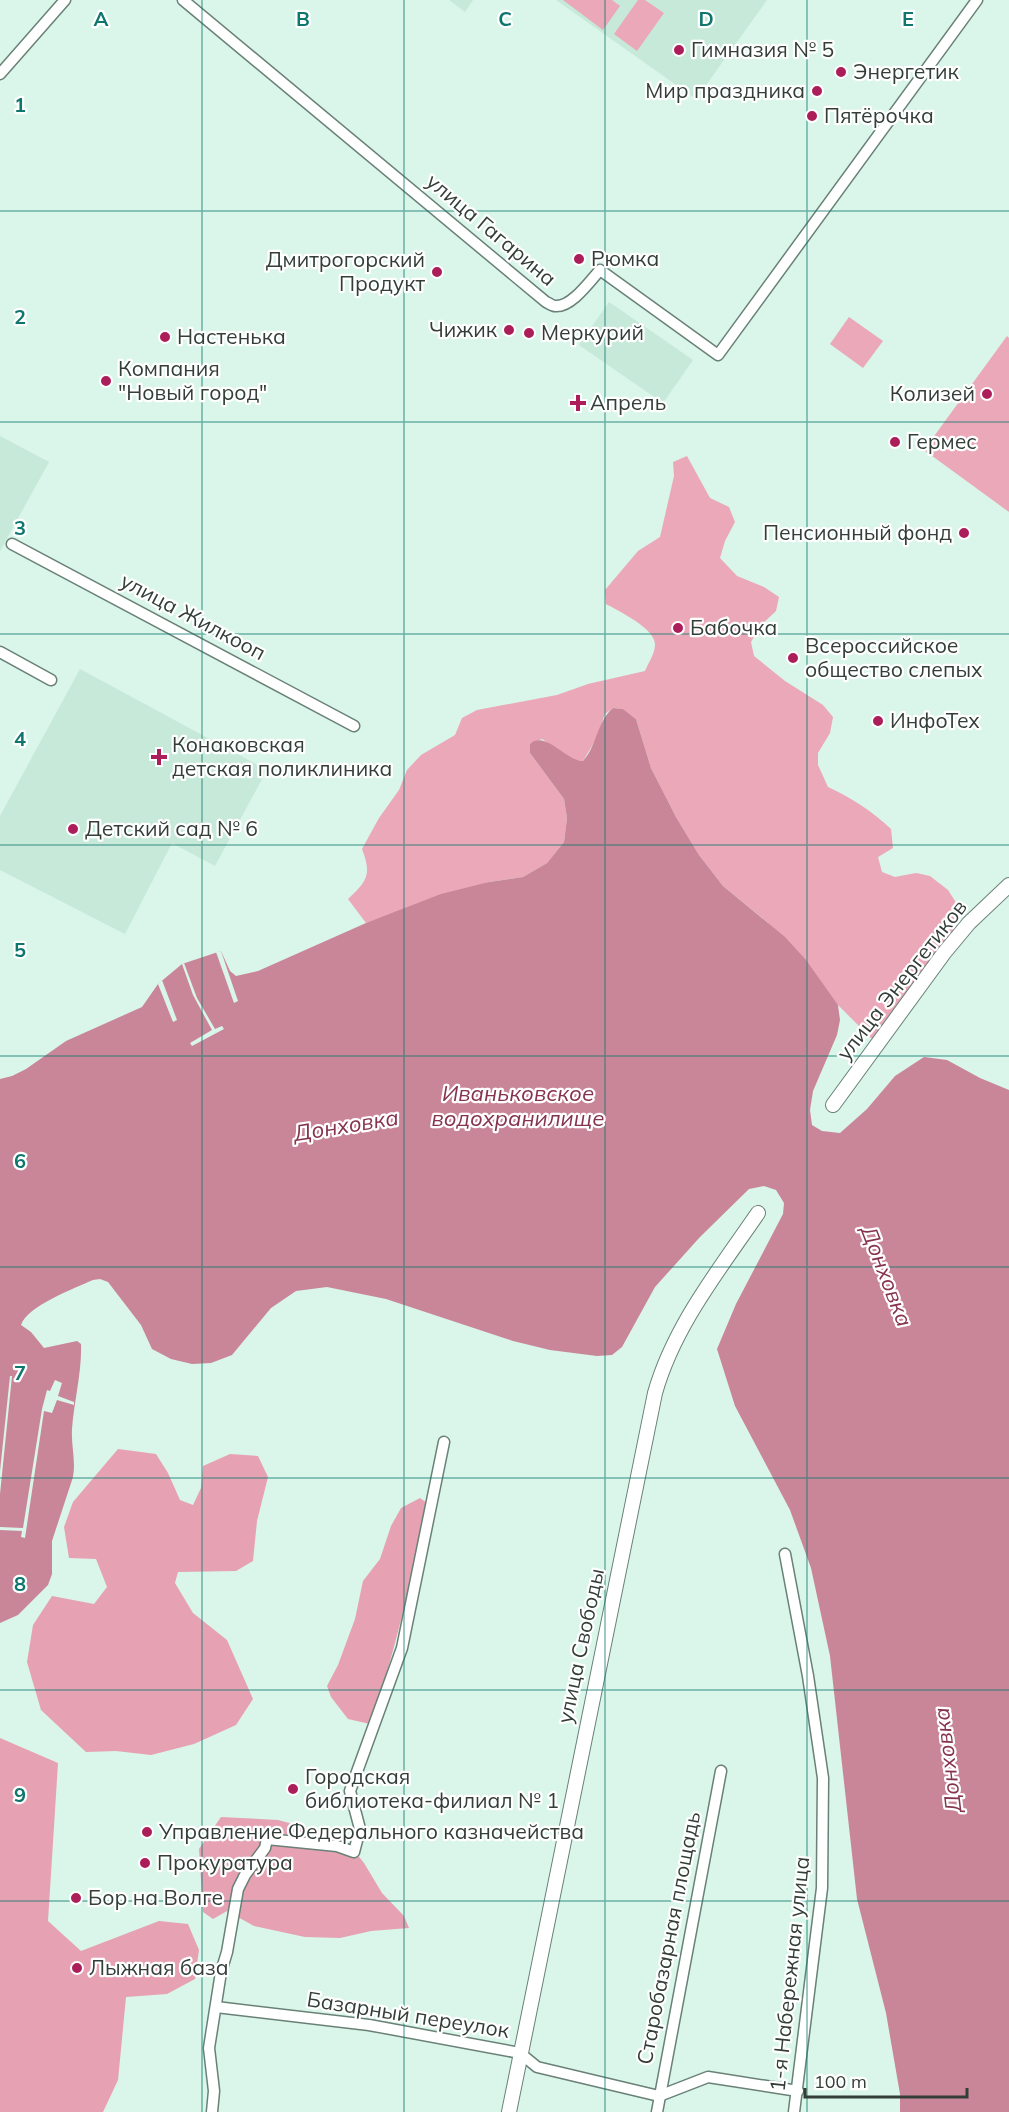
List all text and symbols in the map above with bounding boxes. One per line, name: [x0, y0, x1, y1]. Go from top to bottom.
text: A: [94, 6, 109, 31]
text: B: [296, 6, 310, 31]
text: C: [498, 6, 512, 31]
text: D: [698, 6, 714, 31]
text: E: [902, 6, 914, 31]
place label: Гимназия № 5: [691, 36, 834, 62]
marker: Гимназия № 5: [672, 43, 686, 57]
place label: Энергетик: [853, 58, 960, 84]
marker: Энергетик: [834, 65, 848, 79]
place label: Мир праздника: [645, 77, 805, 103]
marker: Мир праздника: [810, 84, 824, 98]
text: 1: [14, 92, 26, 117]
place label: Пятёрочка: [824, 102, 934, 128]
marker: Пятёрочка: [805, 109, 819, 123]
street label: улица Гагарина: [422, 167, 562, 291]
place label: Рюмка: [591, 245, 659, 271]
place label: Дмитрогорский Продукт: [266, 246, 425, 296]
marker: Рюмка: [572, 252, 586, 266]
marker: Дмитрогорский Продукт: [430, 265, 444, 279]
text: 2: [14, 304, 26, 329]
place label: Чижик: [429, 316, 498, 342]
place label: Меркурий: [541, 319, 644, 345]
place label: Настенька: [177, 323, 286, 349]
marker: Чижик: [502, 323, 516, 337]
marker: Меркурий: [522, 326, 536, 340]
marker: Настенька: [158, 330, 172, 344]
place label: Компания "Новый город": [118, 355, 267, 405]
marker: Компания "Новый город": [99, 374, 113, 388]
place label: Колизей: [890, 380, 975, 406]
marker: Колизей: [980, 387, 994, 401]
place label: Апрель: [590, 389, 666, 415]
marker: Апрель: [571, 396, 585, 410]
place label: Гермес: [907, 428, 977, 454]
marker: Гермес: [888, 435, 902, 449]
text: 3: [14, 515, 26, 540]
place label: Пенсионный фонд: [763, 519, 952, 545]
marker: Пенсионный фонд: [957, 526, 971, 540]
street label: улица Жилкооп: [116, 567, 270, 665]
place label: Бабочка: [690, 614, 777, 640]
marker: Бабочка: [671, 621, 685, 635]
place label: Всероссийское общество слепых: [805, 632, 983, 682]
marker: Всероссийское общество слепых: [786, 651, 800, 665]
place label: ИнфоТех: [890, 707, 980, 733]
marker: ИнфоТех: [871, 714, 885, 728]
text: 4: [14, 726, 26, 751]
place label: Конаковская детская поликлиника: [172, 731, 392, 781]
marker: Конаковская детская поликлиника: [150, 748, 168, 766]
place label: Детский сад № 6: [85, 815, 258, 841]
marker: Детский сад № 6: [66, 822, 80, 836]
street label: улица Энергетиков: [831, 894, 972, 1065]
text: 5: [14, 937, 26, 962]
water label: Иваньковское водохранилище: [432, 1079, 604, 1132]
water label: Донховка: [290, 1103, 400, 1147]
text: 6: [14, 1148, 26, 1173]
water label: Донховка: [854, 1220, 919, 1330]
text: 7: [14, 1360, 26, 1385]
street label: улица Свободы: [551, 1566, 609, 1726]
text: 8: [14, 1571, 26, 1596]
water label: Донховка: [927, 1706, 968, 1816]
place label: Городская библиотека-филиал № 1: [305, 1763, 559, 1813]
text: 9: [14, 1782, 26, 1807]
marker: Городская библиотека-филиал № 1: [286, 1782, 300, 1796]
street label: Старобазарная площадь: [631, 1809, 705, 2067]
place label: Управление Федерального казначейства: [158, 1818, 584, 1844]
marker: Управление Федерального казначейства: [140, 1825, 154, 1839]
place label: Прокуратура: [157, 1849, 293, 1875]
street label: 1-я Набережная улица: [764, 1855, 814, 2093]
marker: Прокуратура: [138, 1856, 152, 1870]
place label: Бор на Волге: [88, 1884, 223, 1910]
marker: Бор на Волге: [69, 1891, 83, 1905]
place label: Лыжная база: [89, 1954, 228, 1980]
marker: Лыжная база: [70, 1961, 84, 1975]
street label: Базарный переулок: [305, 1985, 512, 2043]
scale bar: [805, 2061, 967, 2099]
text: 100 m: [814, 2070, 867, 2093]

